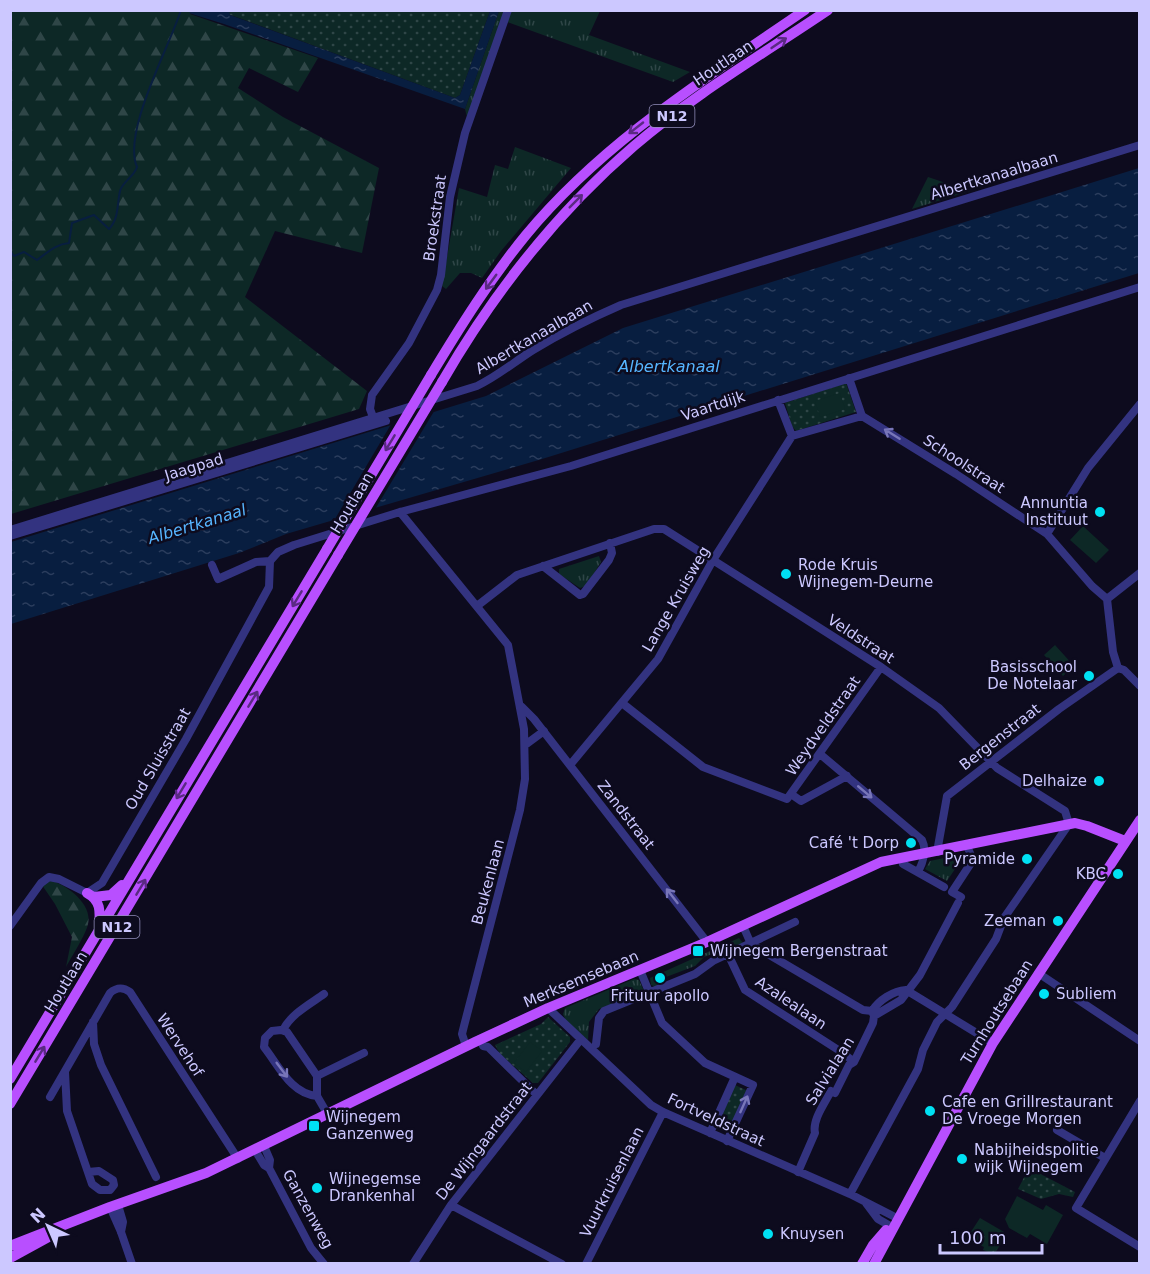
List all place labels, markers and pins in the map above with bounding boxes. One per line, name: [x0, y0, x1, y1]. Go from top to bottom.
place label: Annuntia Instituut: [1020, 494, 1088, 529]
marker: Annuntia Instituut: [1093, 505, 1107, 519]
place label: Rode Kruis Wijnegem-Deurne: [798, 556, 933, 591]
marker: Rode Kruis Wijnegem-Deurne: [779, 567, 793, 581]
place label: Basisschool De Notelaar: [987, 658, 1078, 693]
marker: Basisschool De Notelaar: [1082, 669, 1096, 683]
place label: Delhaize: [1022, 772, 1087, 790]
marker: Delhaize: [1092, 774, 1106, 788]
place label: Café 't Dorp: [809, 834, 899, 852]
marker: Café 't Dorp: [904, 836, 918, 850]
place label: Pyramide: [944, 850, 1015, 868]
marker: Pyramide: [1020, 852, 1034, 866]
place label: KBC: [1076, 865, 1106, 883]
marker: KBC: [1111, 867, 1125, 881]
place label: Zeeman: [984, 912, 1046, 930]
marker: Zeeman: [1051, 914, 1065, 928]
place label: Wijnegem Bergenstraat: [710, 942, 888, 960]
marker: Wijnegem Bergenstraat: [691, 944, 705, 958]
marker: Frituur apollo: [653, 971, 667, 985]
place label: Subliem: [1056, 985, 1117, 1003]
place label: Frituur apollo: [610, 987, 710, 1005]
marker: Subliem: [1037, 987, 1051, 1001]
place label: Cafe en Grillrestaurant De Vroege Morgen: [942, 1093, 1113, 1128]
marker: Cafe en Grillrestaurant De Vroege Morgen: [923, 1104, 937, 1118]
place label: Wijnegem Ganzenweg: [326, 1108, 414, 1143]
marker: Wijnegem Ganzenweg: [307, 1119, 321, 1133]
place label: Nabijheidspolitie wijk Wijnegem: [974, 1141, 1099, 1176]
marker: Nabijheidspolitie wijk Wijnegem: [955, 1152, 969, 1166]
place label: Wijnegemse Drankenhal: [329, 1170, 421, 1205]
marker: Wijnegemse Drankenhal: [310, 1181, 324, 1195]
place label: Knuysen: [780, 1225, 844, 1243]
marker: Knuysen: [761, 1227, 775, 1241]

